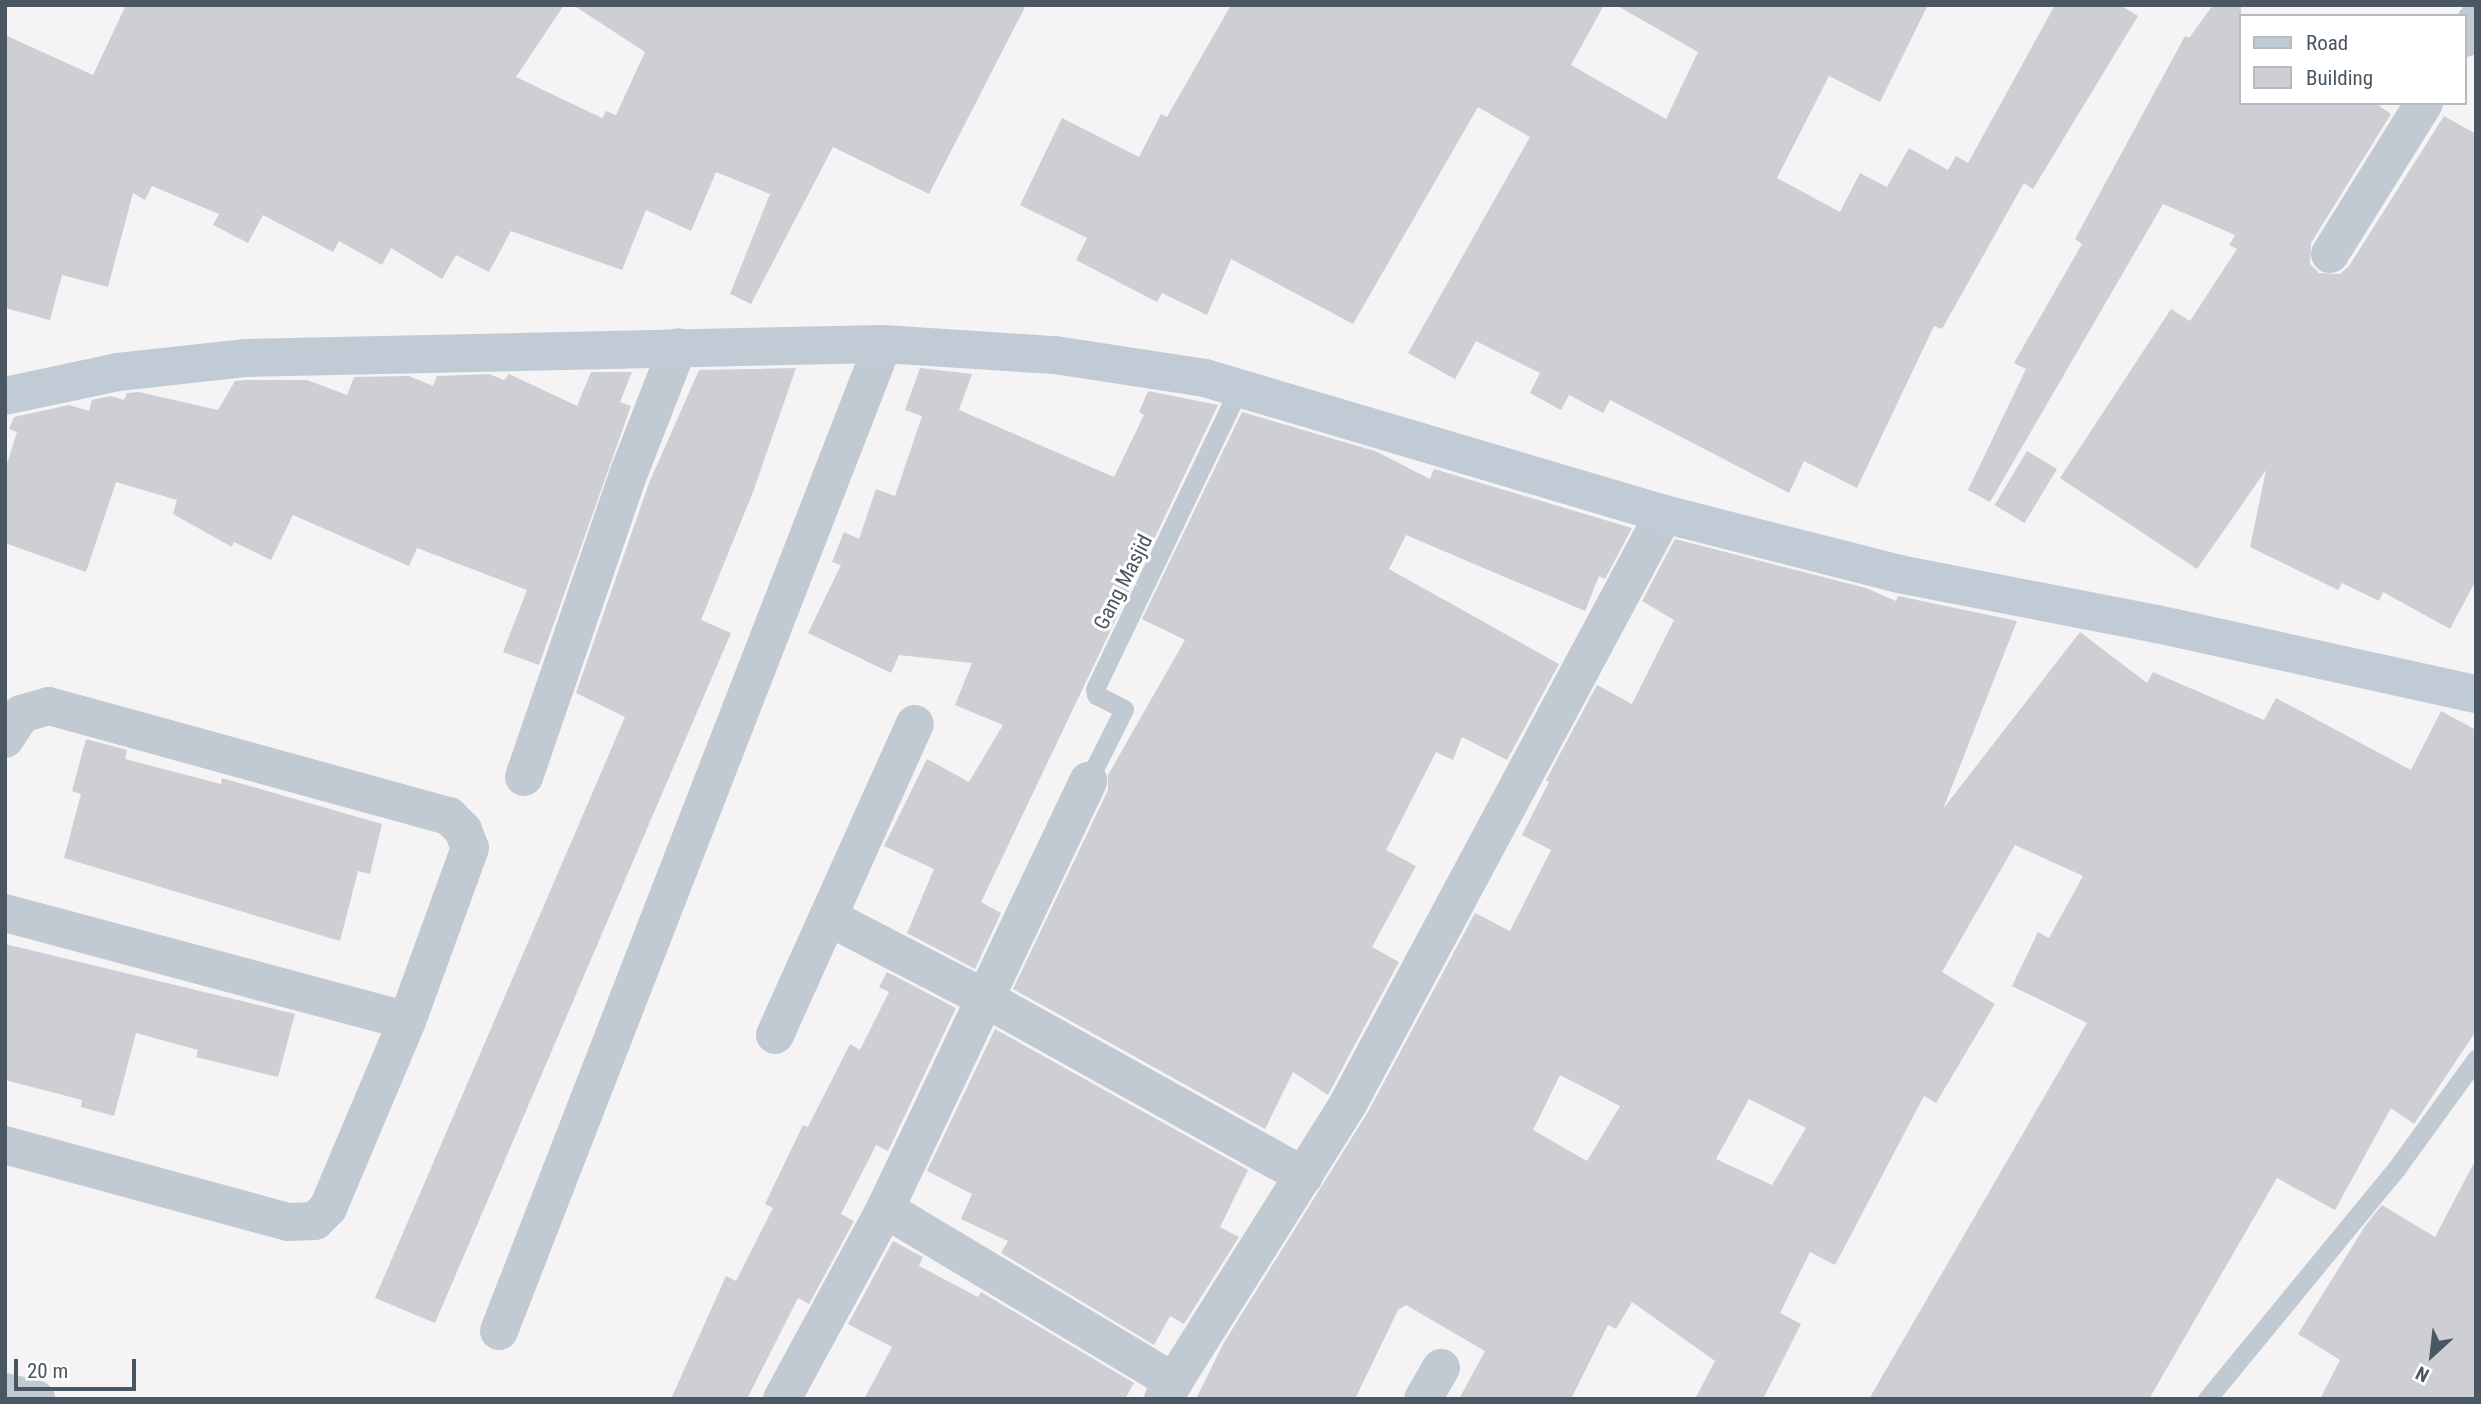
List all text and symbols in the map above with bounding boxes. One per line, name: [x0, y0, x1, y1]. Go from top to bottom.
legend: [2240, 14, 2467, 105]
text: Road: [2306, 31, 2348, 55]
text: Building: [2306, 66, 2373, 90]
street label: Gang Masjid: [1088, 530, 1158, 634]
north arrow: [2397, 1320, 2467, 1390]
scale bar: [18, 1344, 140, 1388]
text: 20 m: [27, 1359, 68, 1383]
text: N: [2412, 1361, 2433, 1387]

